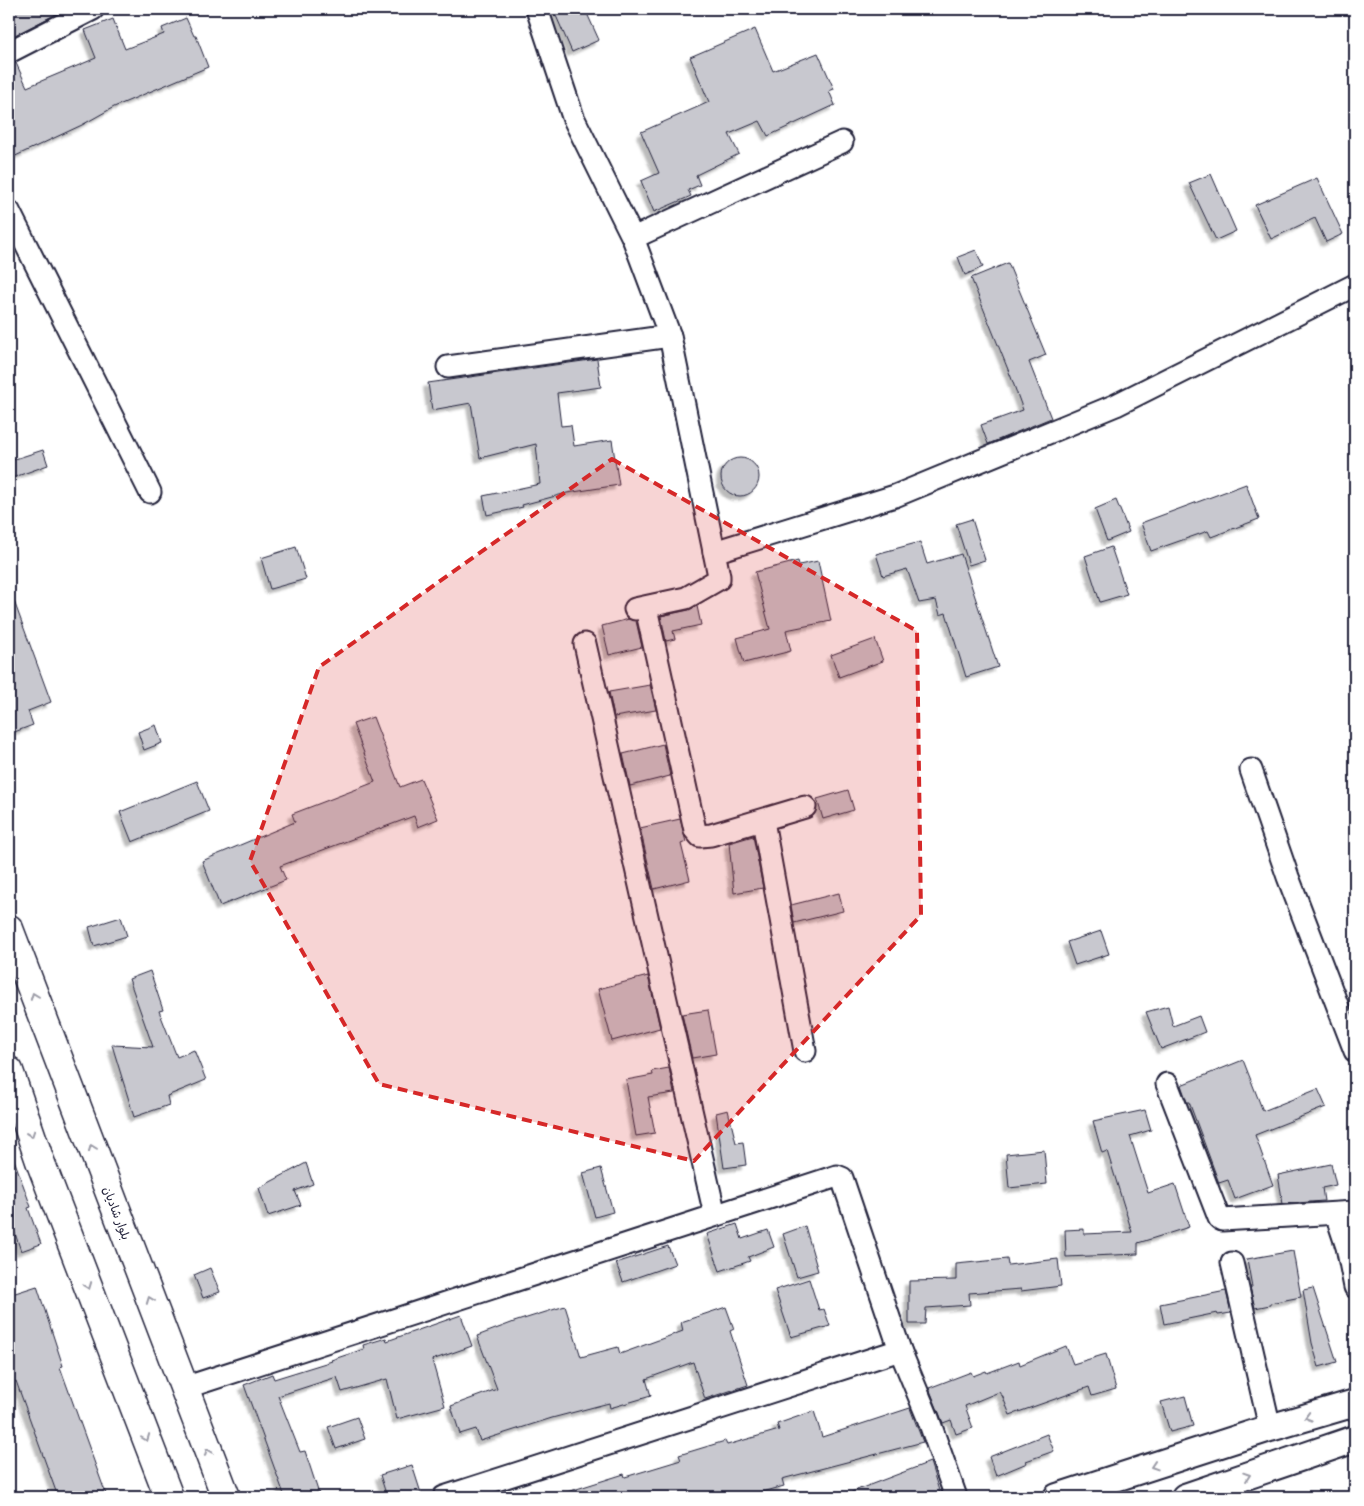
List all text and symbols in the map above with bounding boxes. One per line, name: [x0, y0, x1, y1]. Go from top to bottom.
one-way arrow: [30, 992, 40, 1001]
one-way arrow: [25, 1129, 35, 1138]
one-way arrow: [88, 1144, 98, 1153]
street label: بلوار شادیان: [99, 1184, 134, 1242]
one-way arrow: [82, 1281, 92, 1290]
one-way arrow: [146, 1296, 156, 1305]
one-way arrow: [1305, 1412, 1313, 1422]
one-way arrow: [141, 1433, 151, 1441]
one-way arrow: [204, 1448, 214, 1457]
one-way arrow: [1150, 1460, 1158, 1470]
one-way arrow: [1243, 1472, 1251, 1482]

